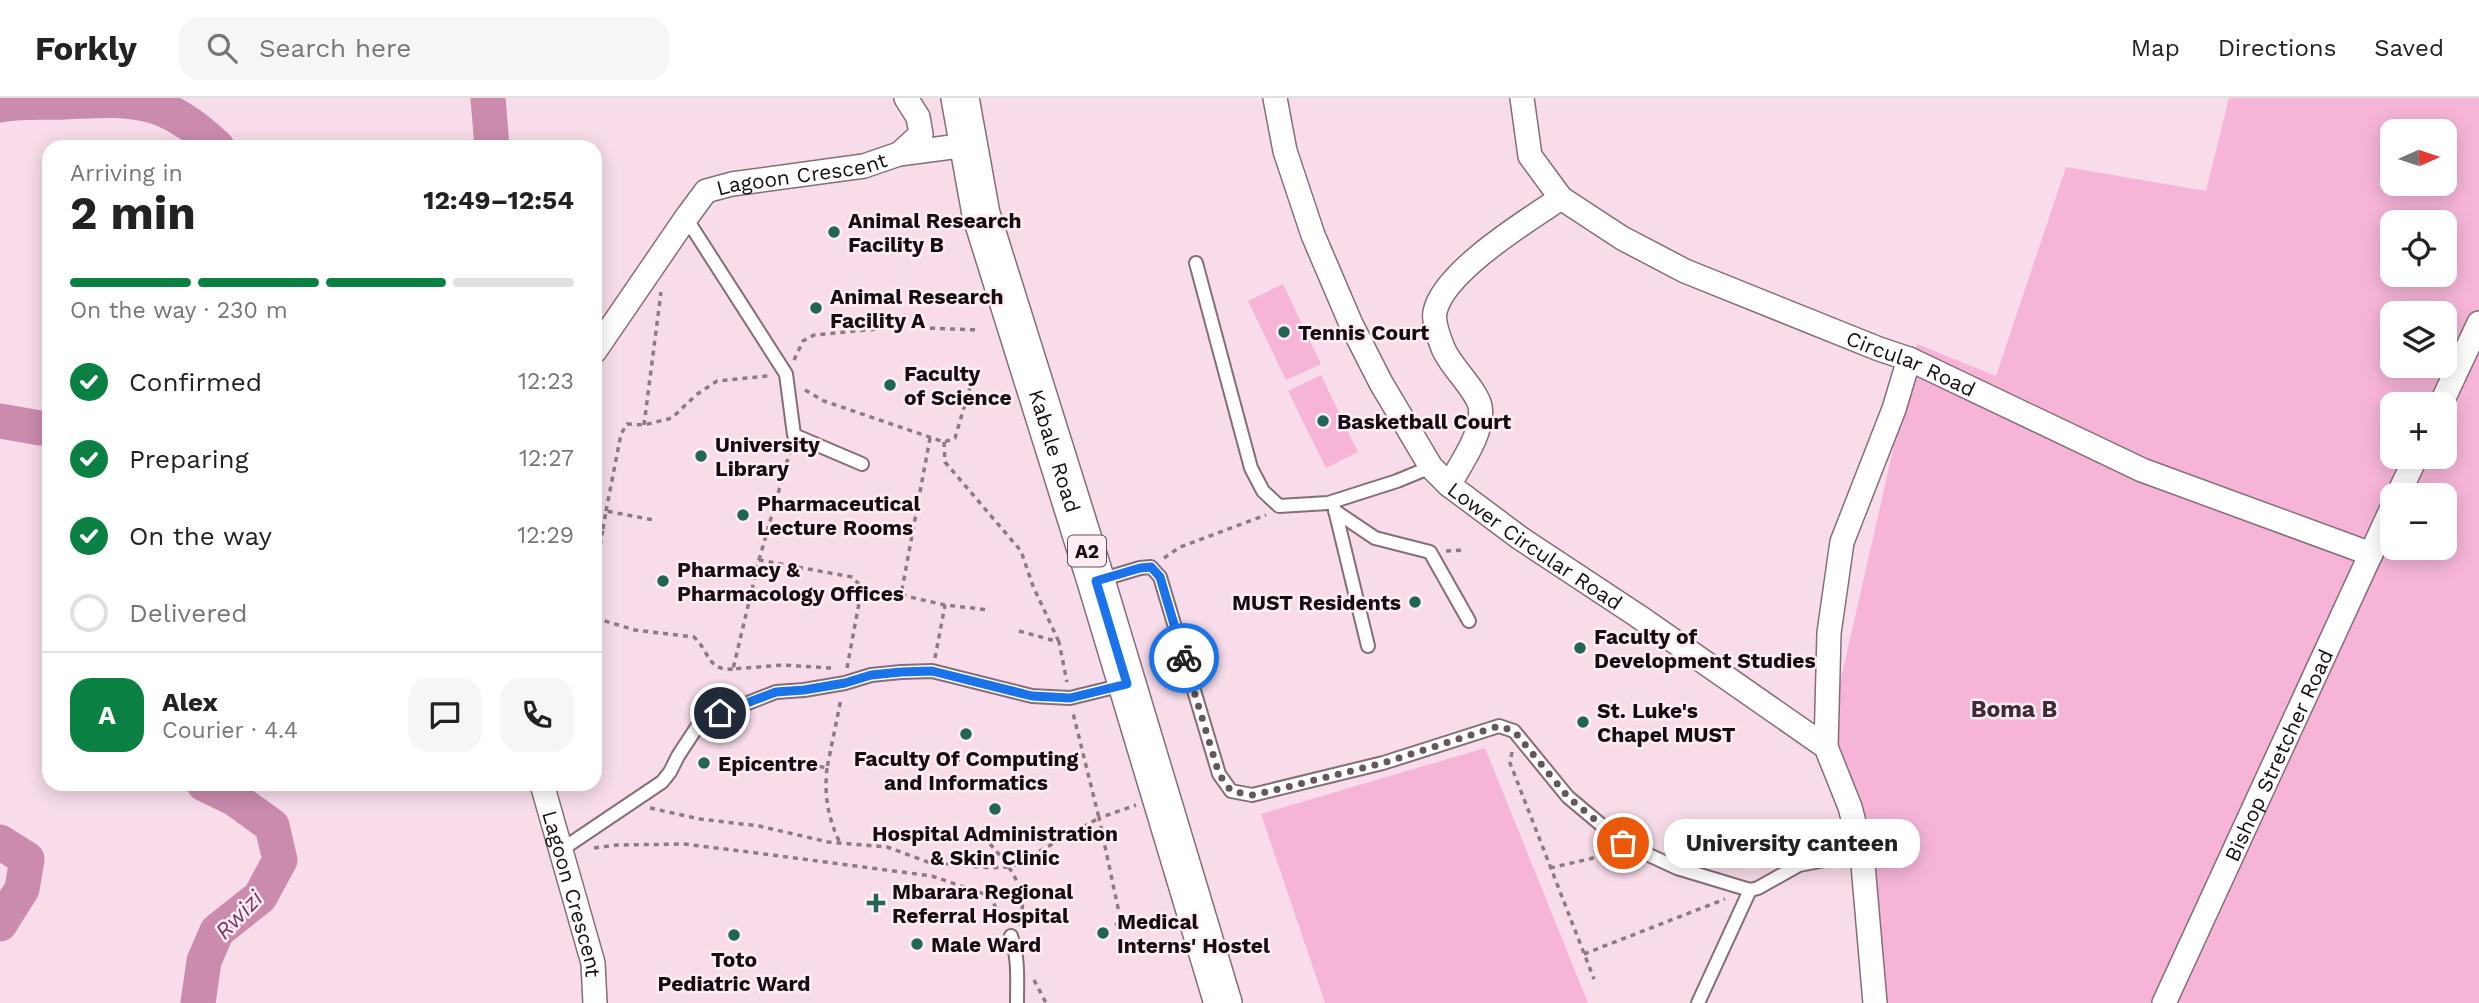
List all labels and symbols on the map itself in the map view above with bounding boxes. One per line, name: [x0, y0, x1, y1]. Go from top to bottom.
north arrow: [2380, 119, 2457, 196]
street label: Lagoon Crescent: [713, 147, 890, 200]
place label: Animal Research Facility B: [848, 208, 1022, 257]
marker: Animal Research Facility B: [826, 224, 842, 240]
place label: Animal Research Facility A: [830, 284, 1004, 333]
marker: Animal Research Facility A: [808, 300, 824, 316]
place label: Tennis Court: [1298, 320, 1429, 345]
marker: Tennis Court: [1276, 324, 1292, 340]
street label: Circular Road: [1843, 325, 1980, 401]
place label: Faculty of Science: [904, 361, 1012, 410]
marker: Faculty of Science: [882, 377, 898, 393]
street label: Kabale Road: [1024, 386, 1086, 515]
place label: Basketball Court: [1337, 409, 1511, 434]
marker: Basketball Court: [1315, 413, 1331, 429]
place label: University Library: [715, 432, 820, 481]
marker: University Library: [693, 448, 709, 464]
street label: Lower Circular Road: [1443, 476, 1627, 615]
place label: Pharmaceutical Lecture Rooms: [757, 491, 920, 540]
marker: Pharmaceutical Lecture Rooms: [735, 507, 751, 523]
road number: A2: [1068, 535, 1106, 566]
place label: Pharmacy & Pharmacology Offices: [677, 557, 904, 606]
marker: Pharmacy & Pharmacology Offices: [655, 573, 671, 589]
place label: MUST Residents: [1232, 590, 1401, 615]
marker: MUST Residents: [1407, 594, 1423, 610]
courier: [1149, 623, 1219, 693]
place label: Faculty of Development Studies: [1594, 624, 1816, 673]
marker: Faculty of Development Studies: [1572, 640, 1588, 656]
street label: Bishop Stretcher Road: [2219, 645, 2338, 865]
pin: [690, 683, 750, 743]
district label: Boma B: [1971, 696, 2057, 723]
place label: St. Luke's Chapel MUST: [1597, 698, 1736, 747]
marker: St. Luke's Chapel MUST: [1575, 714, 1591, 730]
marker: Faculty Of Computing and Informatics: [958, 726, 974, 742]
place label: Faculty Of Computing and Informatics: [854, 746, 1079, 795]
place label: Epicentre: [718, 751, 818, 776]
marker: Epicentre: [696, 755, 712, 771]
marker: Hospital Administration & Skin Clinic: [987, 801, 1003, 817]
street label: Lagoon Crescent: [538, 807, 606, 978]
pin: [1593, 813, 1653, 873]
callout: University canteen: [1665, 818, 1921, 868]
place label: Hospital Administration & Skin Clinic: [872, 821, 1118, 870]
place label: Mbarara Regional Referral Hospital: [892, 879, 1073, 928]
water label: Rwizi: [210, 884, 269, 945]
marker: Mbarara Regional Referral Hospital: [866, 893, 886, 913]
place label: Medical Interns' Hostel: [1117, 909, 1270, 958]
marker: Medical Interns' Hostel: [1095, 925, 1111, 941]
marker: Toto Pediatric Ward: [726, 927, 742, 943]
place label: Male Ward: [931, 932, 1041, 957]
marker: Male Ward: [909, 936, 925, 952]
place label: Toto Pediatric Ward: [657, 947, 811, 996]

